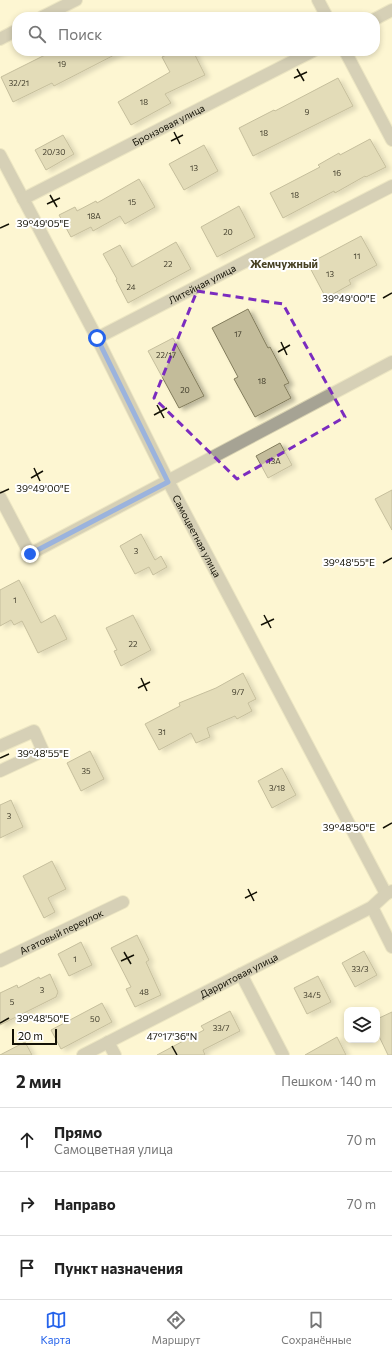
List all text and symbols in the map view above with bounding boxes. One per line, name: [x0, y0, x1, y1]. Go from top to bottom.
search box: [12, 12, 380, 56]
icon: search: [26, 23, 48, 45]
text: Поиск: [58, 25, 102, 43]
house number: 19: [58, 59, 66, 69]
house number: 32/21: [9, 78, 29, 88]
house number: 18: [140, 97, 148, 107]
street label: Бронзовая улица: [130, 101, 206, 148]
house number: 9: [305, 107, 310, 117]
house number: 18: [260, 128, 268, 138]
house number: 20/30: [43, 147, 65, 157]
house number: 13: [190, 163, 198, 173]
house number: 16: [333, 168, 341, 178]
house number: 18: [291, 190, 299, 200]
house number: 15: [128, 197, 136, 207]
house number: 18А: [87, 211, 101, 221]
text: 39°49'05"E: [17, 217, 69, 229]
house number: 20: [223, 227, 233, 237]
house number: 11: [354, 251, 360, 261]
district label: Жемчужный: [250, 257, 318, 270]
house number: 22: [164, 259, 173, 269]
street label: Литейная улица: [166, 262, 238, 306]
house number: 13: [326, 269, 334, 279]
house number: 24: [126, 282, 136, 292]
text: 39°49'00"E: [322, 292, 376, 304]
route start: [88, 329, 106, 347]
house number: 17: [234, 329, 242, 339]
house number: 22/17: [156, 350, 176, 360]
house number: 18: [258, 376, 266, 386]
house number: 20: [180, 385, 190, 395]
house number: 13А: [267, 456, 281, 466]
text: 39°49'00"E: [16, 482, 70, 494]
street label: Самоцветная улица: [170, 493, 224, 579]
route end: [21, 545, 39, 563]
house number: 3: [134, 546, 139, 556]
text: 39°48'55"E: [323, 556, 375, 568]
house number: 1: [13, 595, 17, 605]
house number: 22: [129, 639, 138, 649]
house number: 9/7: [232, 687, 244, 697]
house number: 31: [158, 727, 166, 737]
text: 39°48'55"E: [17, 747, 69, 759]
house number: 35: [81, 766, 91, 776]
house number: 3/18: [269, 783, 285, 793]
house number: 3: [7, 811, 12, 821]
text: 39°48'50"E: [323, 821, 375, 833]
street label: Агатовый переулок: [18, 906, 106, 957]
street label: Дарритовая улица: [198, 950, 280, 1000]
house number: 1: [73, 954, 77, 964]
house number: 33/3: [351, 964, 369, 974]
house number: 3: [40, 985, 45, 995]
house number: 48: [139, 987, 149, 997]
house number: 34/5: [303, 990, 321, 1000]
house number: 5: [10, 997, 15, 1007]
map controls: [344, 1007, 380, 1043]
button: layers: [344, 1007, 380, 1043]
text: 39°48'50"E: [17, 1012, 69, 1024]
house number: 50: [90, 1014, 100, 1024]
house number: 33/7: [213, 1023, 229, 1033]
scale bar: [12, 1027, 57, 1046]
text: 20 m: [18, 1029, 43, 1042]
text: 47°17'36"N: [147, 1030, 197, 1042]
text: 2 мин: [16, 1071, 61, 1092]
text: Пешком · 140 m: [281, 1073, 376, 1089]
text: Прямо: [54, 1123, 102, 1141]
icon: ahead: [16, 1129, 38, 1151]
text: 70 m: [347, 1132, 376, 1148]
text: Самоцветная улица: [54, 1141, 173, 1157]
icon: right: [16, 1193, 38, 1215]
text: Направо: [54, 1195, 116, 1213]
text: 70 m: [347, 1196, 376, 1212]
icon: arrive: [16, 1257, 38, 1279]
text: Пункт назначения: [54, 1259, 183, 1277]
tab: Карта: [40, 1309, 71, 1346]
tab: Маршрут: [152, 1309, 200, 1346]
tab: Сохранённые: [281, 1309, 352, 1346]

